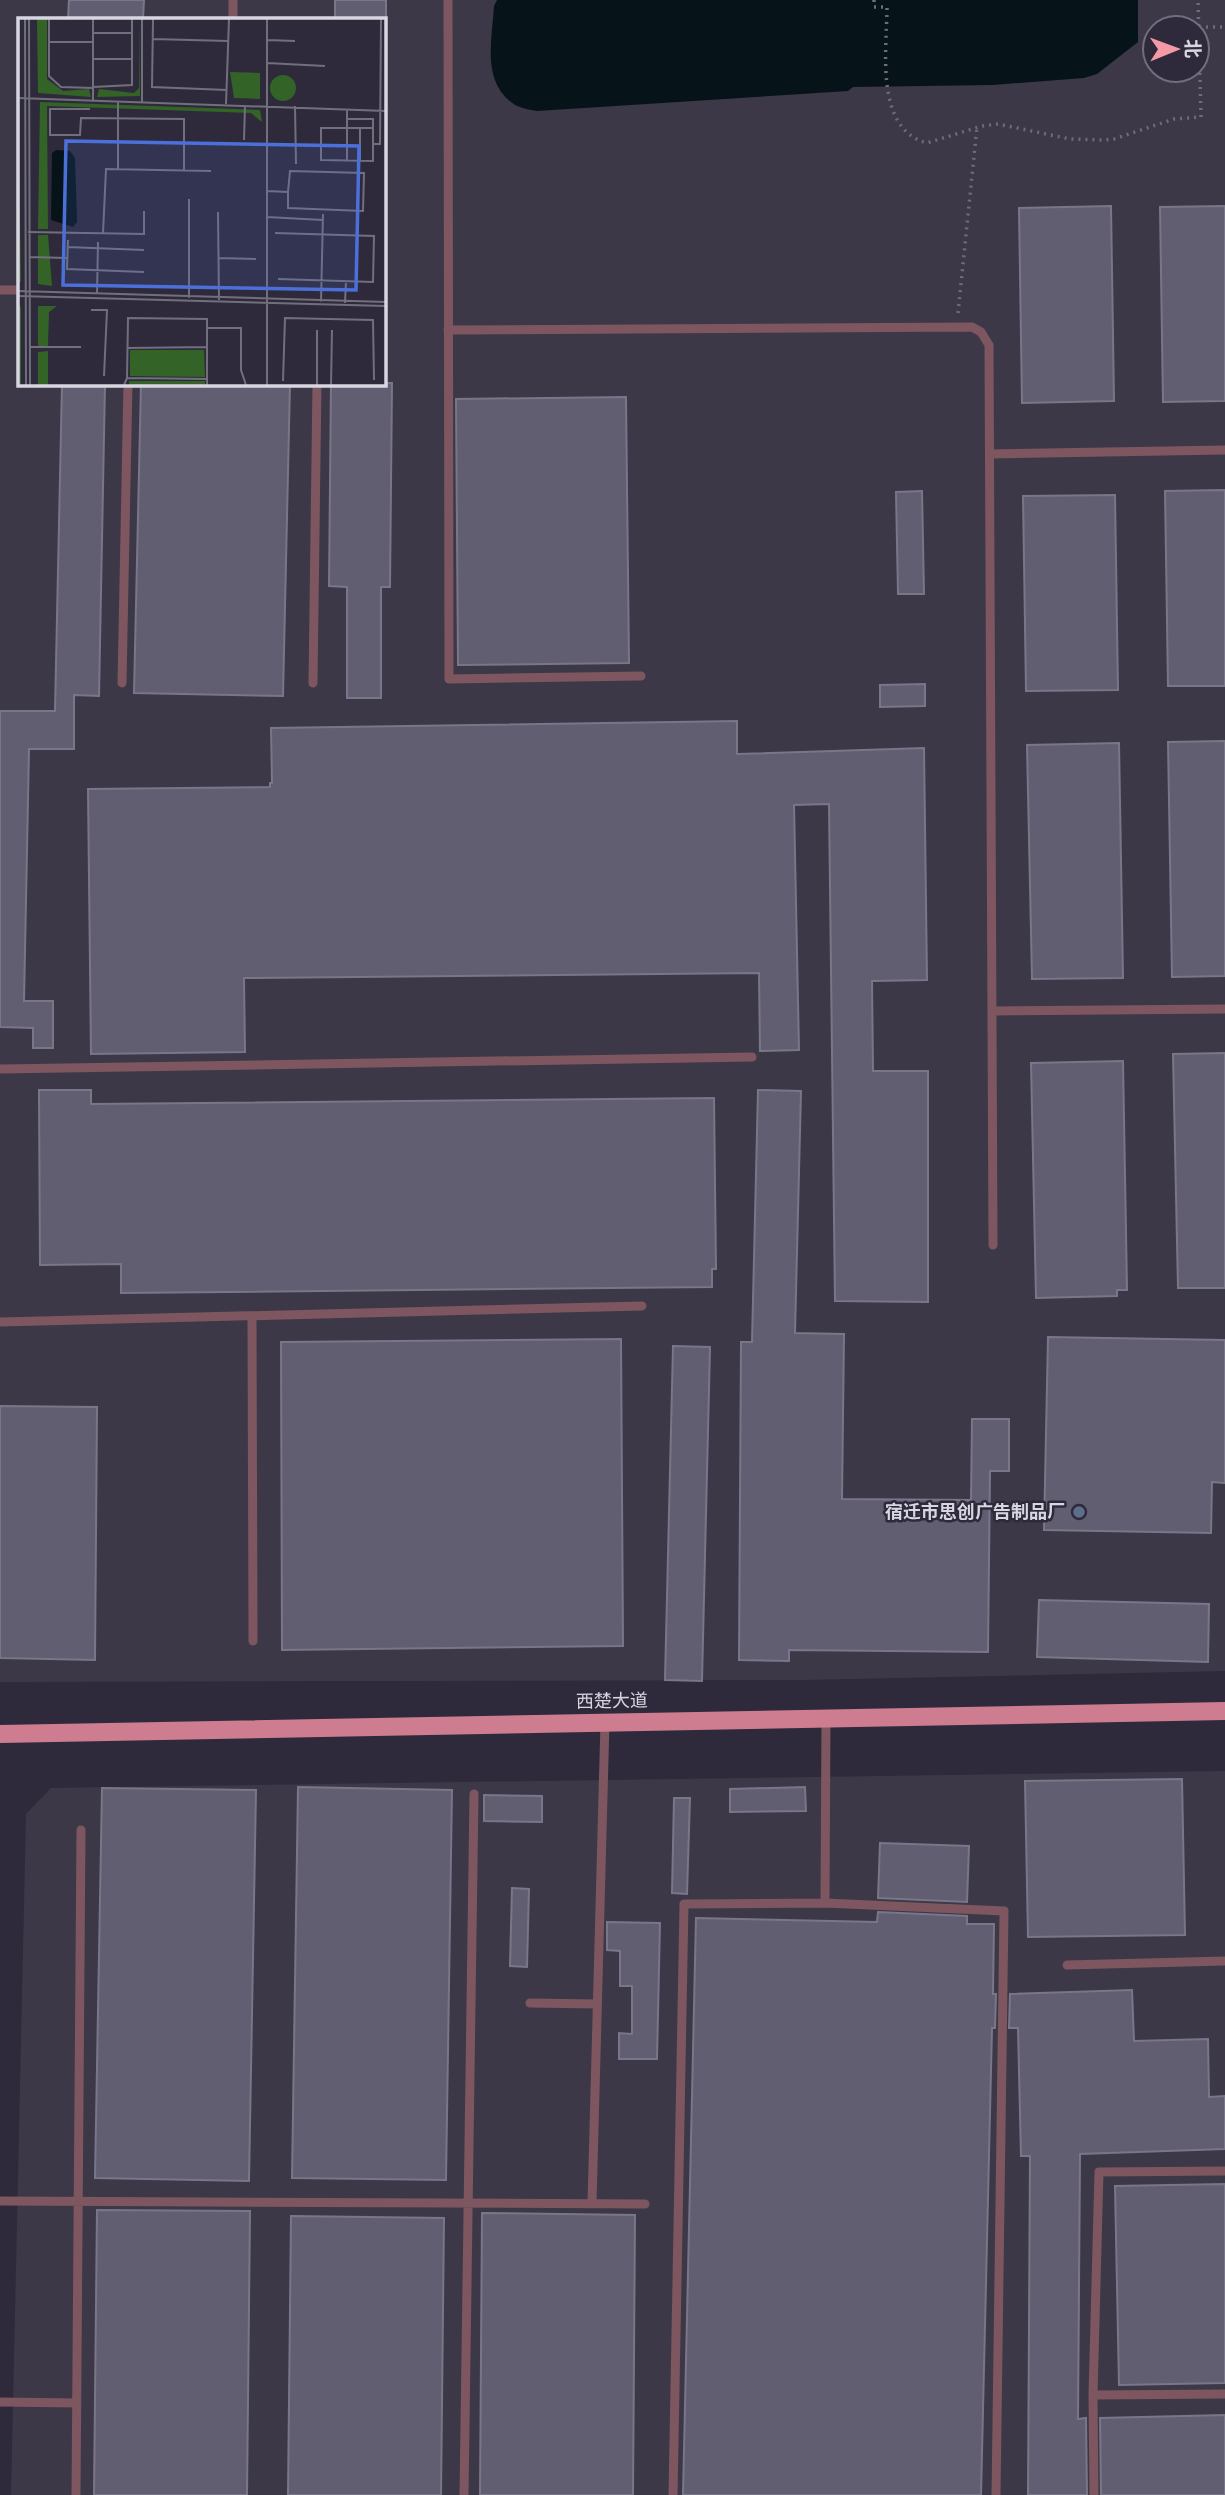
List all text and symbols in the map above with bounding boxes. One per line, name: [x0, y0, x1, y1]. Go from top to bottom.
north arrow: [1141, 14, 1211, 84]
inset map: [18, 18, 385, 385]
text: 北: [1181, 39, 1204, 58]
place label: 宿迁市思创广告制品厂: [885, 1501, 1065, 1523]
marker: 宿迁市思创广告制品厂: [1071, 1504, 1087, 1520]
street label: 西楚大道: [576, 1689, 648, 1713]

